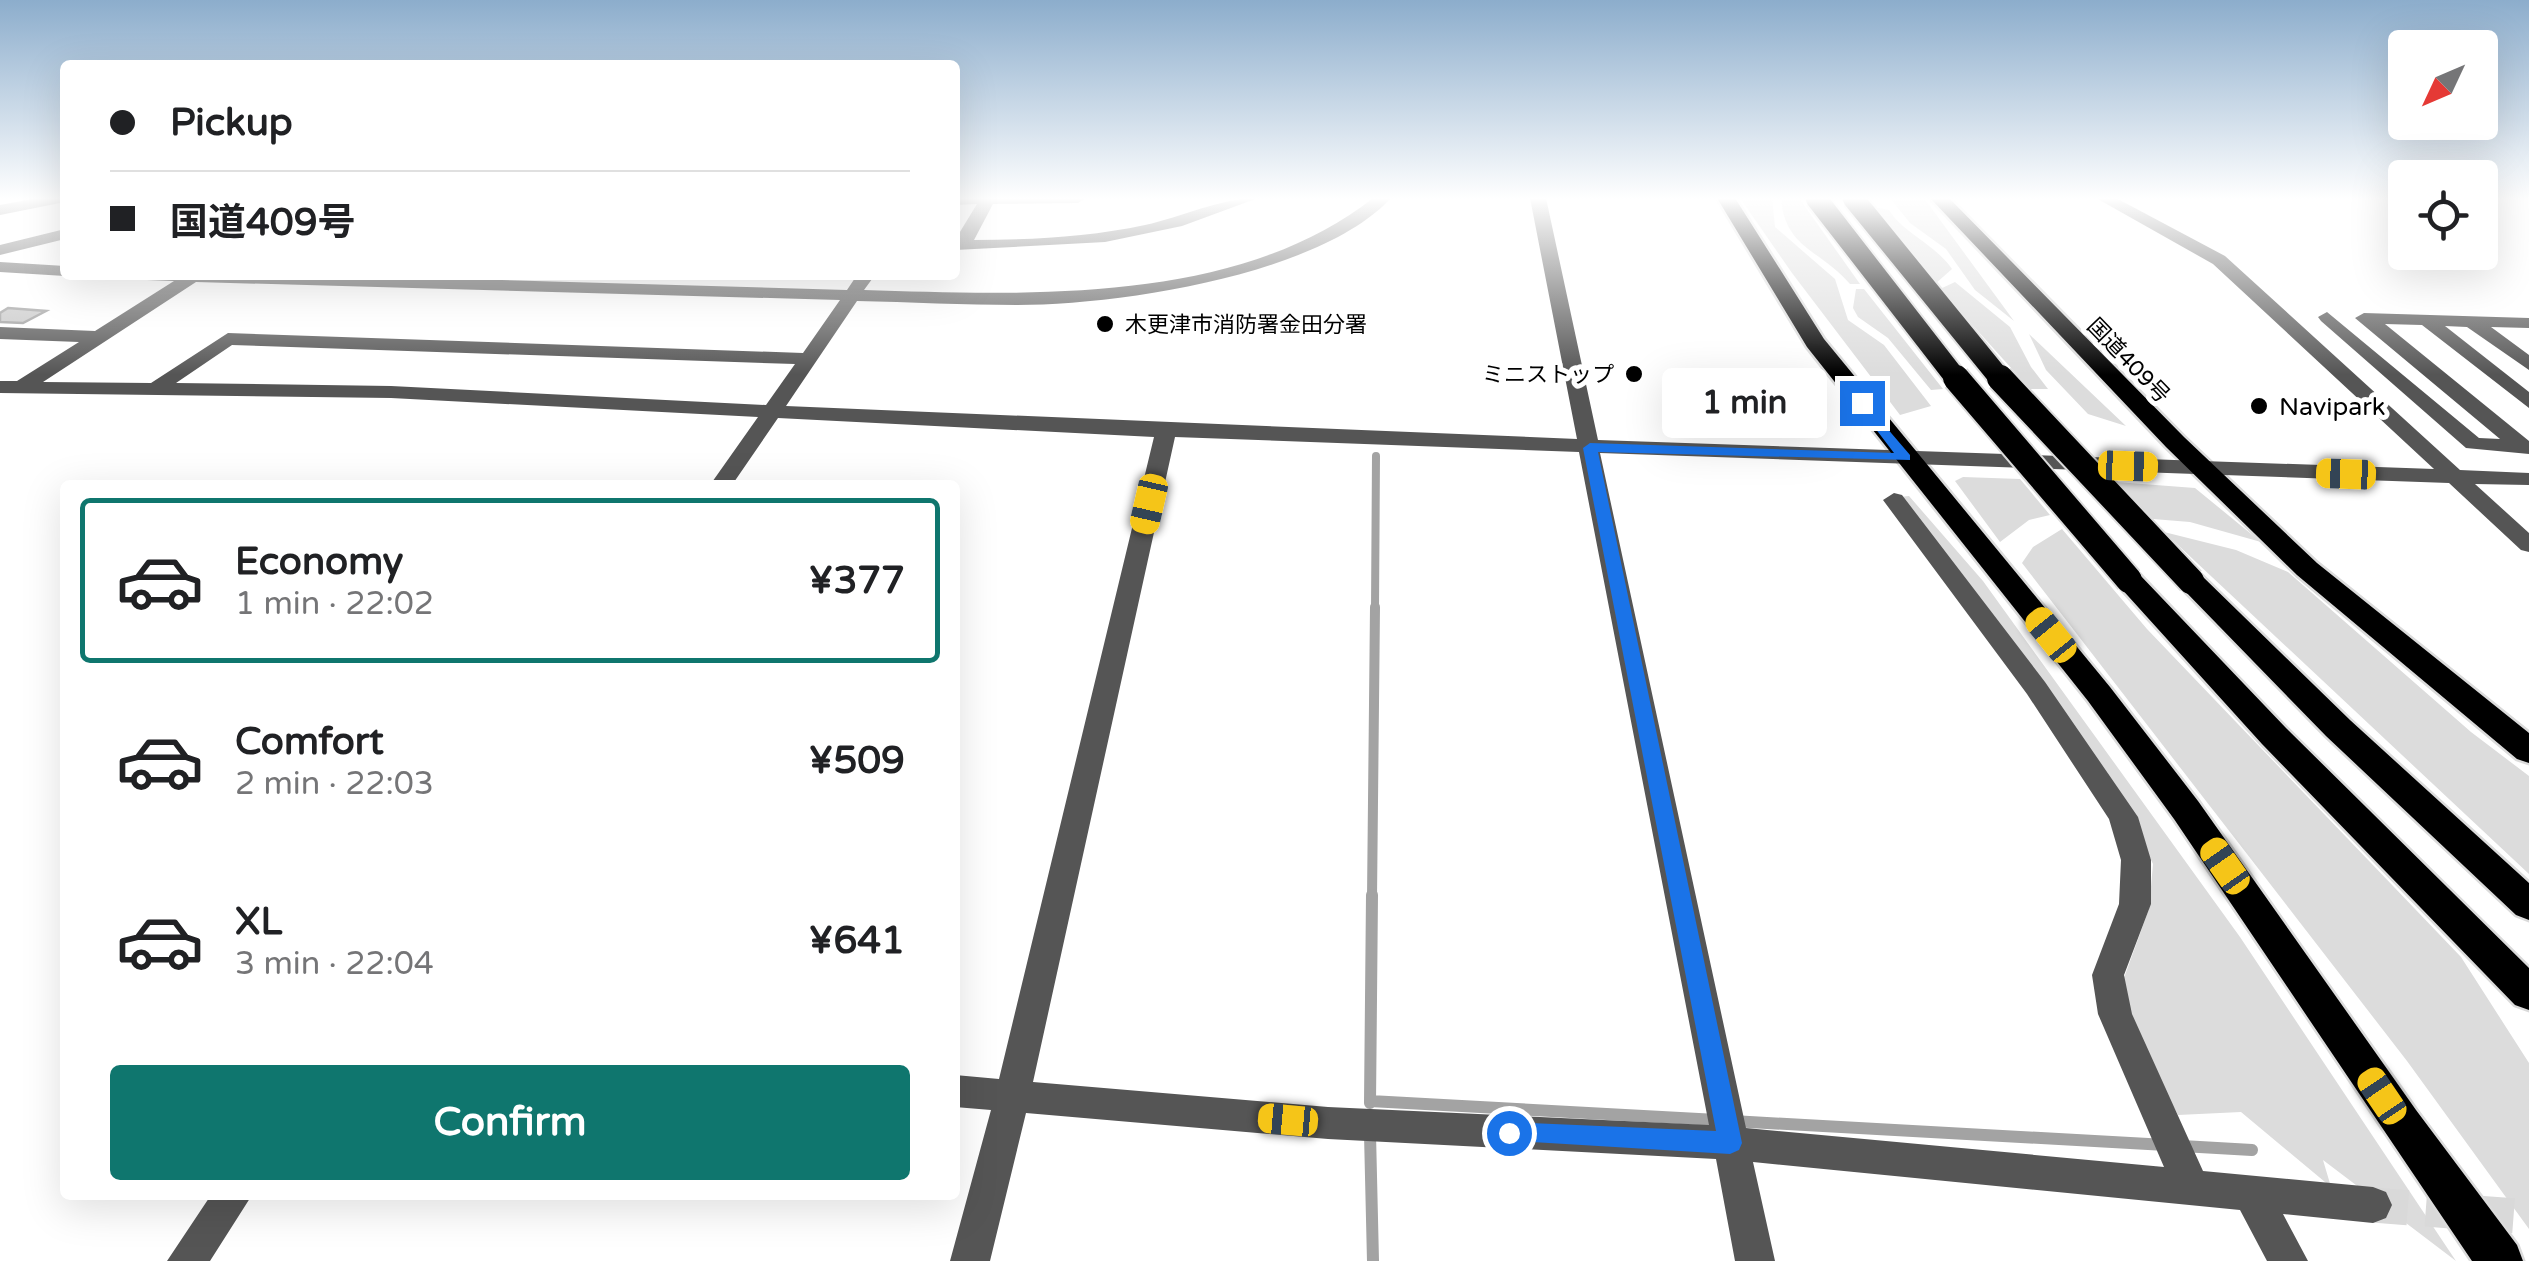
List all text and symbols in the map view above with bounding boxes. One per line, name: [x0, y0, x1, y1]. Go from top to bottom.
north arrow: [2388, 30, 2498, 140]
map controls: [2388, 30, 2498, 270]
text: Pickup: [170, 100, 293, 146]
button: locate: [2388, 160, 2498, 270]
text: 国道409号: [170, 200, 356, 246]
place label: 木更津市消防署金田分署: [1125, 312, 1367, 338]
marker: 木更津市消防署金田分署: [1094, 313, 1116, 335]
street label: 国道409号: [2082, 313, 2175, 408]
place label: ミニストップ: [1482, 362, 1614, 388]
marker: ミニストップ: [1623, 363, 1645, 385]
callout: 1 min: [1662, 368, 1827, 438]
route end: [1840, 381, 1885, 426]
text: 1 min: [1702, 384, 1787, 422]
place label: Navipark: [2279, 392, 2385, 422]
marker: Navipark: [2248, 395, 2270, 417]
car: [2097, 450, 2159, 482]
car: [2315, 458, 2377, 490]
car: [1128, 471, 1170, 537]
icon: car: [115, 536, 205, 626]
text: Economy: [235, 539, 403, 585]
text: ¥377: [808, 558, 905, 604]
text: 1 min · 22:02: [235, 585, 434, 623]
car: [2020, 602, 2082, 668]
icon: car: [115, 716, 205, 806]
text: Comfort: [235, 719, 384, 765]
text: ¥509: [808, 738, 905, 784]
text: 2 min · 22:03: [235, 765, 434, 803]
car: [2196, 833, 2254, 899]
icon: car: [115, 896, 205, 986]
text: XL: [235, 899, 282, 945]
text: ¥641: [808, 918, 905, 964]
text: 3 min · 22:04: [235, 945, 434, 983]
car: [2353, 1063, 2411, 1129]
button: Confirm: [110, 1065, 910, 1180]
car: [1257, 1102, 1319, 1138]
route start: [1487, 1111, 1532, 1156]

